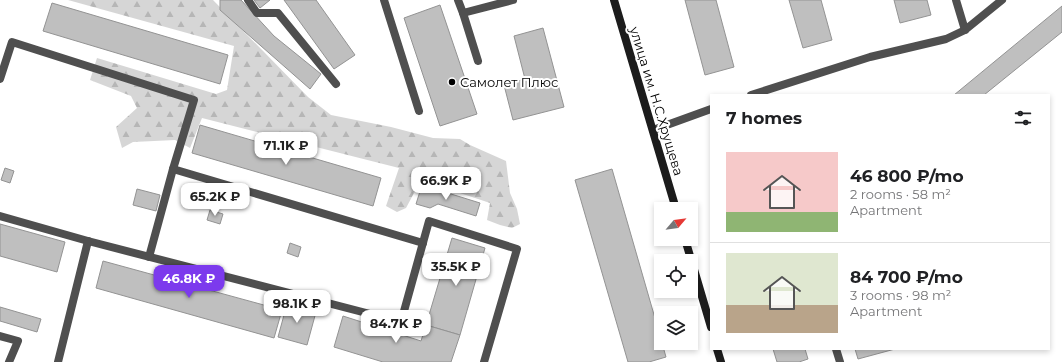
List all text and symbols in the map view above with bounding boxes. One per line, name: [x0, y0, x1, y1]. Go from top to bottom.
street label: улица им. Н.С.Хрущева: [626, 24, 687, 177]
place label: Самолет Плюс: [460, 74, 558, 90]
marker: Самолет Плюс: [447, 77, 457, 87]
icon: filters: [1012, 107, 1034, 129]
text: 7 homes: [726, 108, 802, 128]
pin: 71.1K ₽: [249, 132, 323, 166]
text: 71.1K ₽: [264, 137, 308, 153]
text: 46 800 ₽/mo: [850, 166, 964, 186]
pin: 66.9K ₽: [409, 167, 483, 201]
icon: home: [758, 168, 806, 216]
text: 66.9K ₽: [420, 172, 472, 188]
pin: 65.2K ₽: [178, 183, 252, 217]
text: 2 rooms · 58 m²: [850, 186, 951, 202]
text: 65.2K ₽: [190, 188, 240, 204]
north arrow: [654, 202, 698, 246]
map controls: [654, 202, 698, 350]
text: Apartment: [850, 202, 922, 218]
pin: 35.5K ₽: [419, 253, 493, 287]
button: locate: [654, 254, 698, 298]
text: 35.5K ₽: [431, 258, 481, 274]
pin: 46.8K ₽: [152, 265, 226, 299]
text: 84 700 ₽/mo: [850, 267, 963, 287]
icon: home: [758, 269, 806, 317]
text: 46.8K ₽: [163, 270, 215, 286]
text: 3 rooms · 98 m²: [850, 287, 951, 303]
pin: 98.1K ₽: [260, 290, 334, 324]
text: 98.1K ₽: [273, 295, 321, 311]
text: Apartment: [850, 303, 922, 319]
button: layers: [654, 306, 698, 350]
pin: 84.7K ₽: [359, 310, 433, 344]
text: 84.7K ₽: [370, 315, 422, 331]

